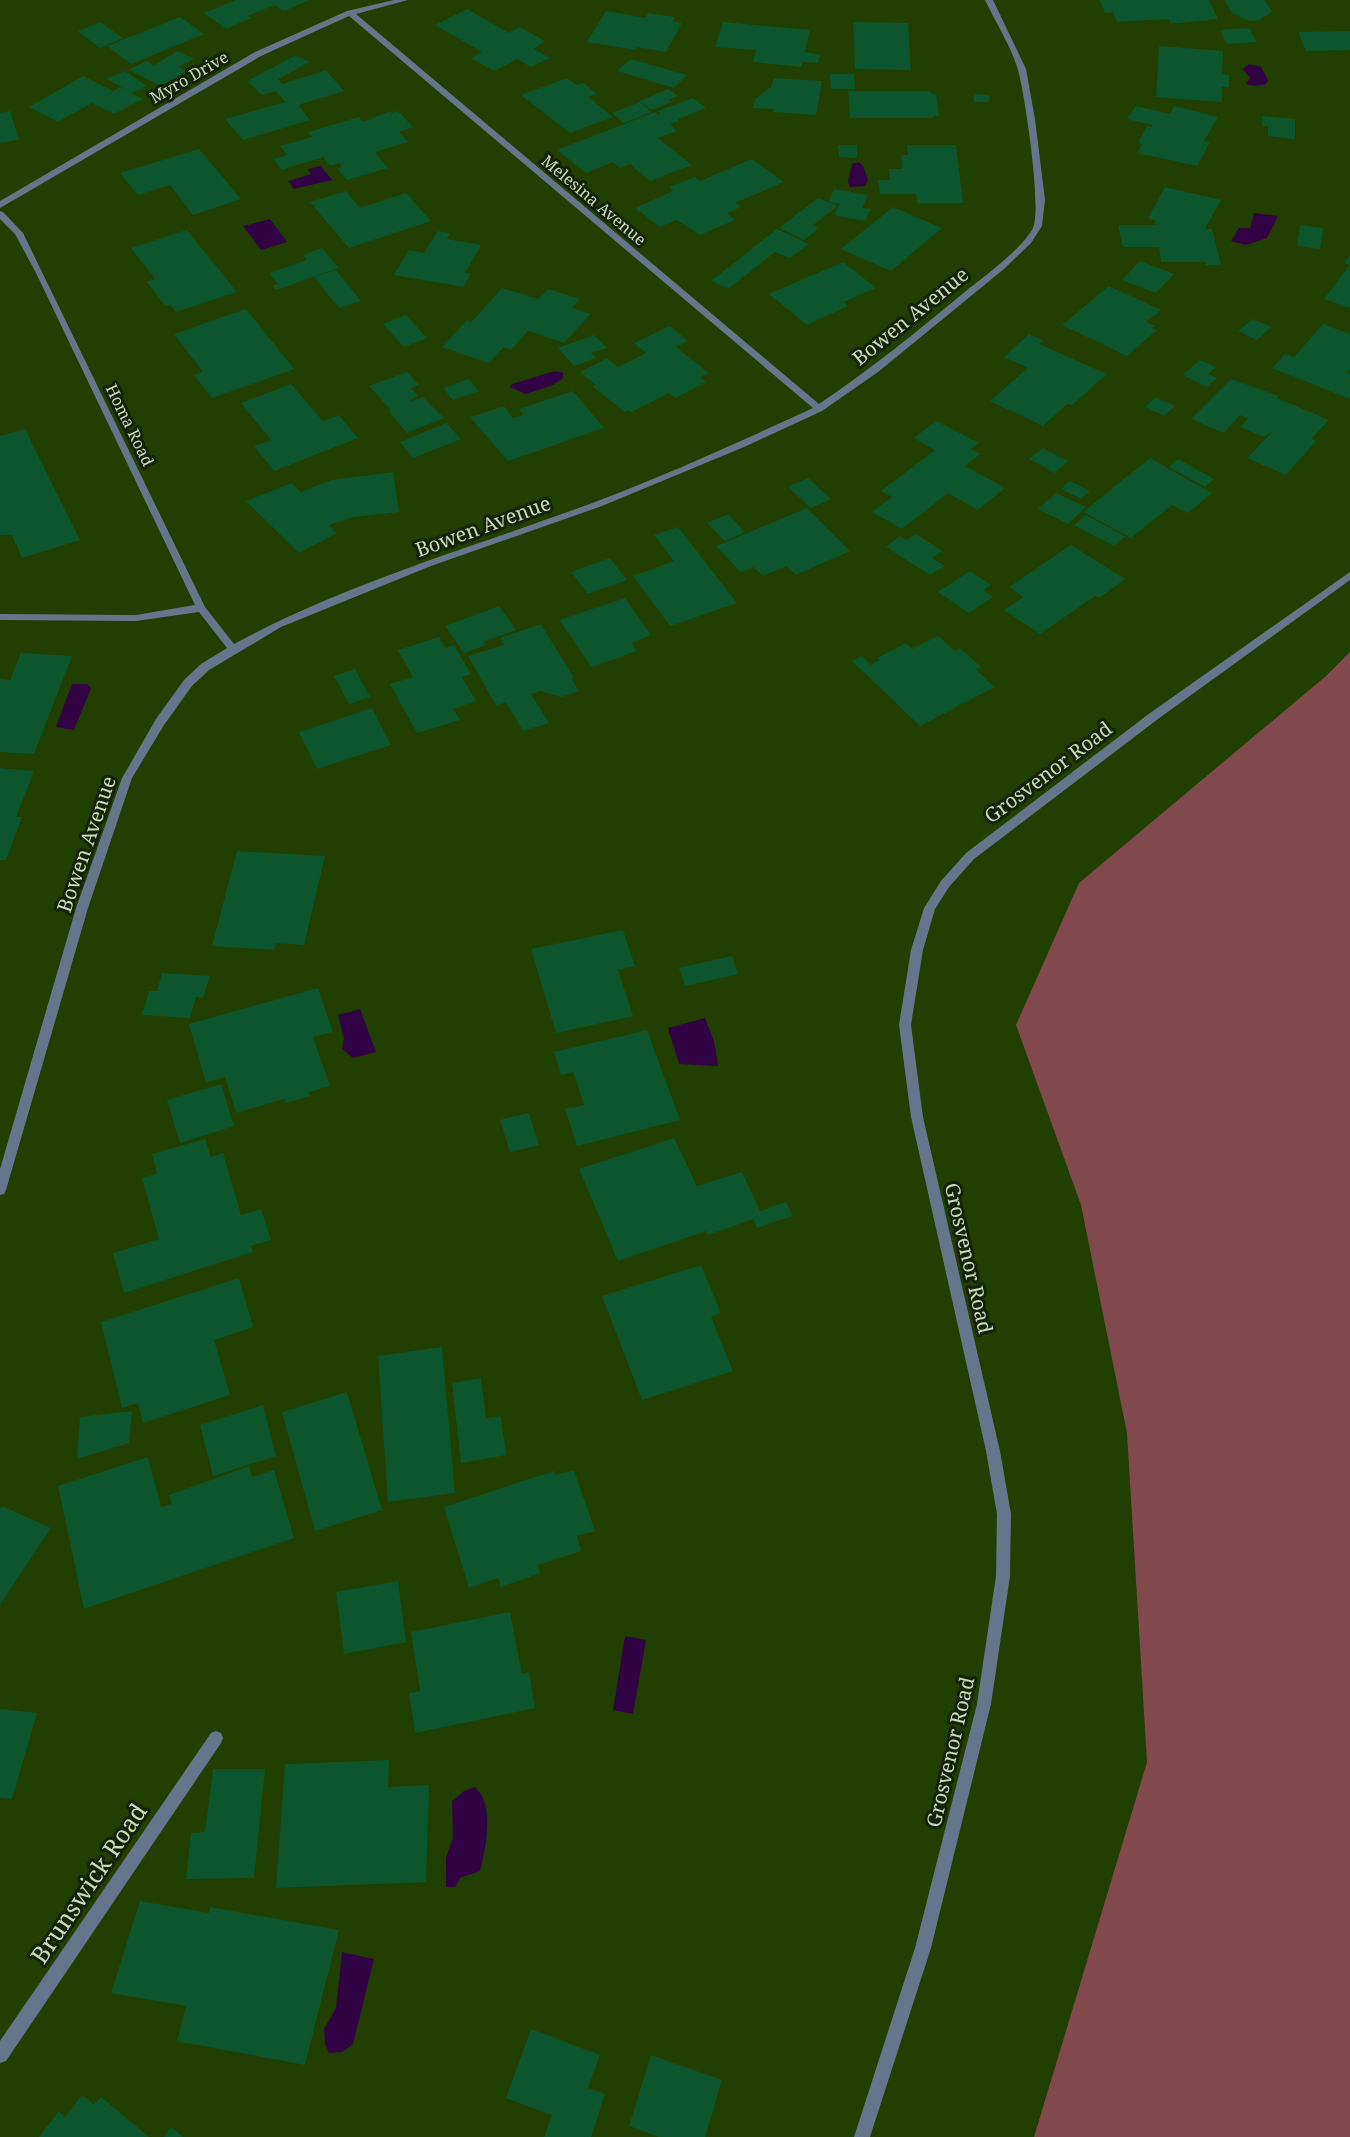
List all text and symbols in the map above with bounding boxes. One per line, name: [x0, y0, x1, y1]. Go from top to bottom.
street label: Myro Drive: [146, 46, 232, 108]
street label: Melesina Avenue: [537, 150, 651, 250]
street label: Bowen Avenue: [846, 261, 974, 371]
street label: Homa Road: [101, 380, 159, 470]
street label: Bowen Avenue: [412, 489, 554, 563]
street label: Grosvenor Road: [978, 715, 1118, 829]
street label: Bowen Avenue: [50, 772, 122, 916]
street label: Grosvenor Road: [939, 1180, 999, 1336]
street label: Grosvenor Road: [920, 1674, 980, 1830]
street label: Brunswick Road: [22, 1796, 154, 1970]

